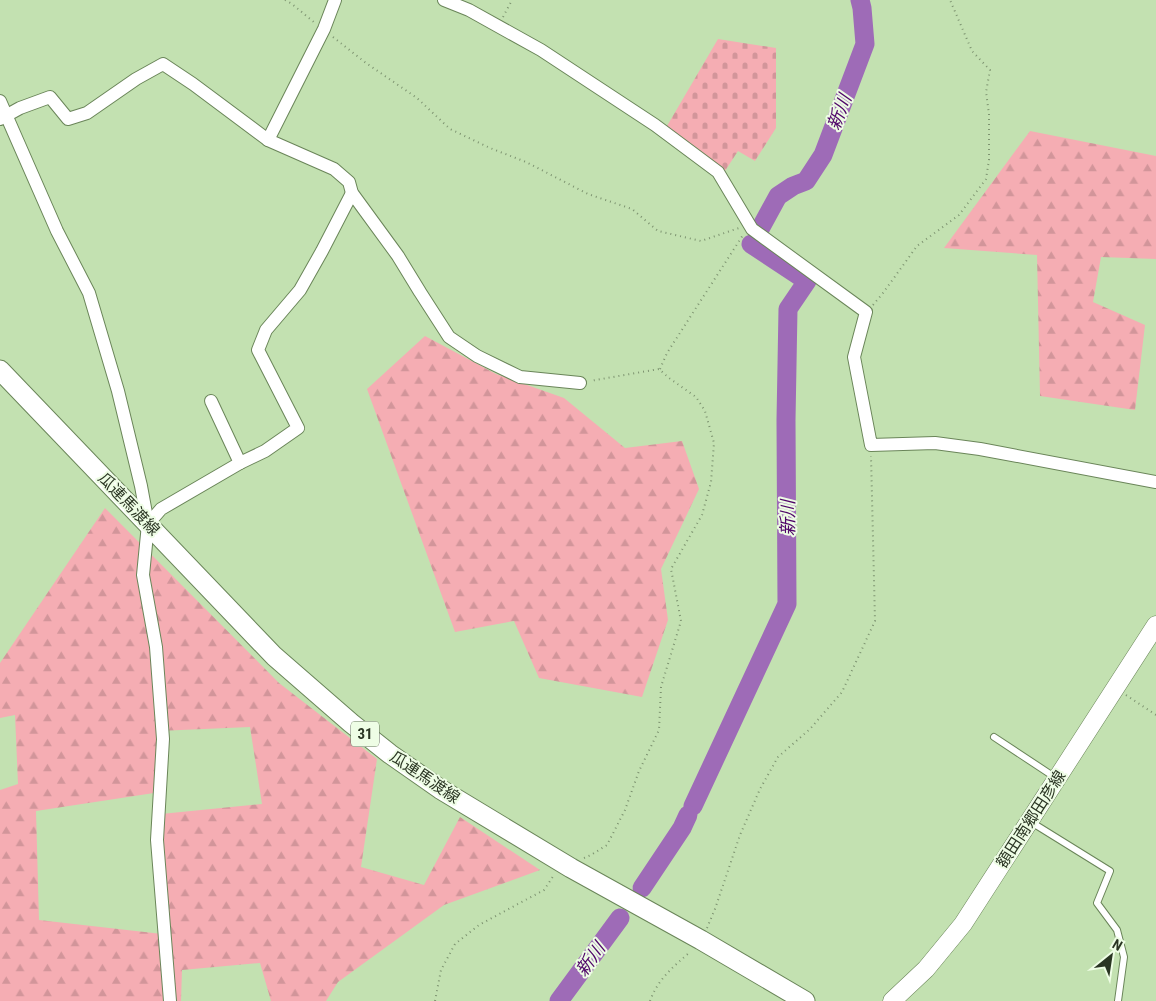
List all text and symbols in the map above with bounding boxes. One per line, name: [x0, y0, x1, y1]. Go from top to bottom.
water label: 新川: [823, 90, 856, 133]
street label: 瓜連馬渡線: [94, 469, 164, 539]
water label: 新川: [777, 498, 798, 536]
road number: 31: [351, 722, 379, 746]
street label: 瓜連馬渡線: [387, 747, 463, 807]
street label: 額田南郷田彦線: [993, 767, 1069, 871]
north arrow: [1086, 931, 1136, 981]
text: N: [1110, 936, 1125, 954]
water label: 新川: [571, 937, 610, 980]

